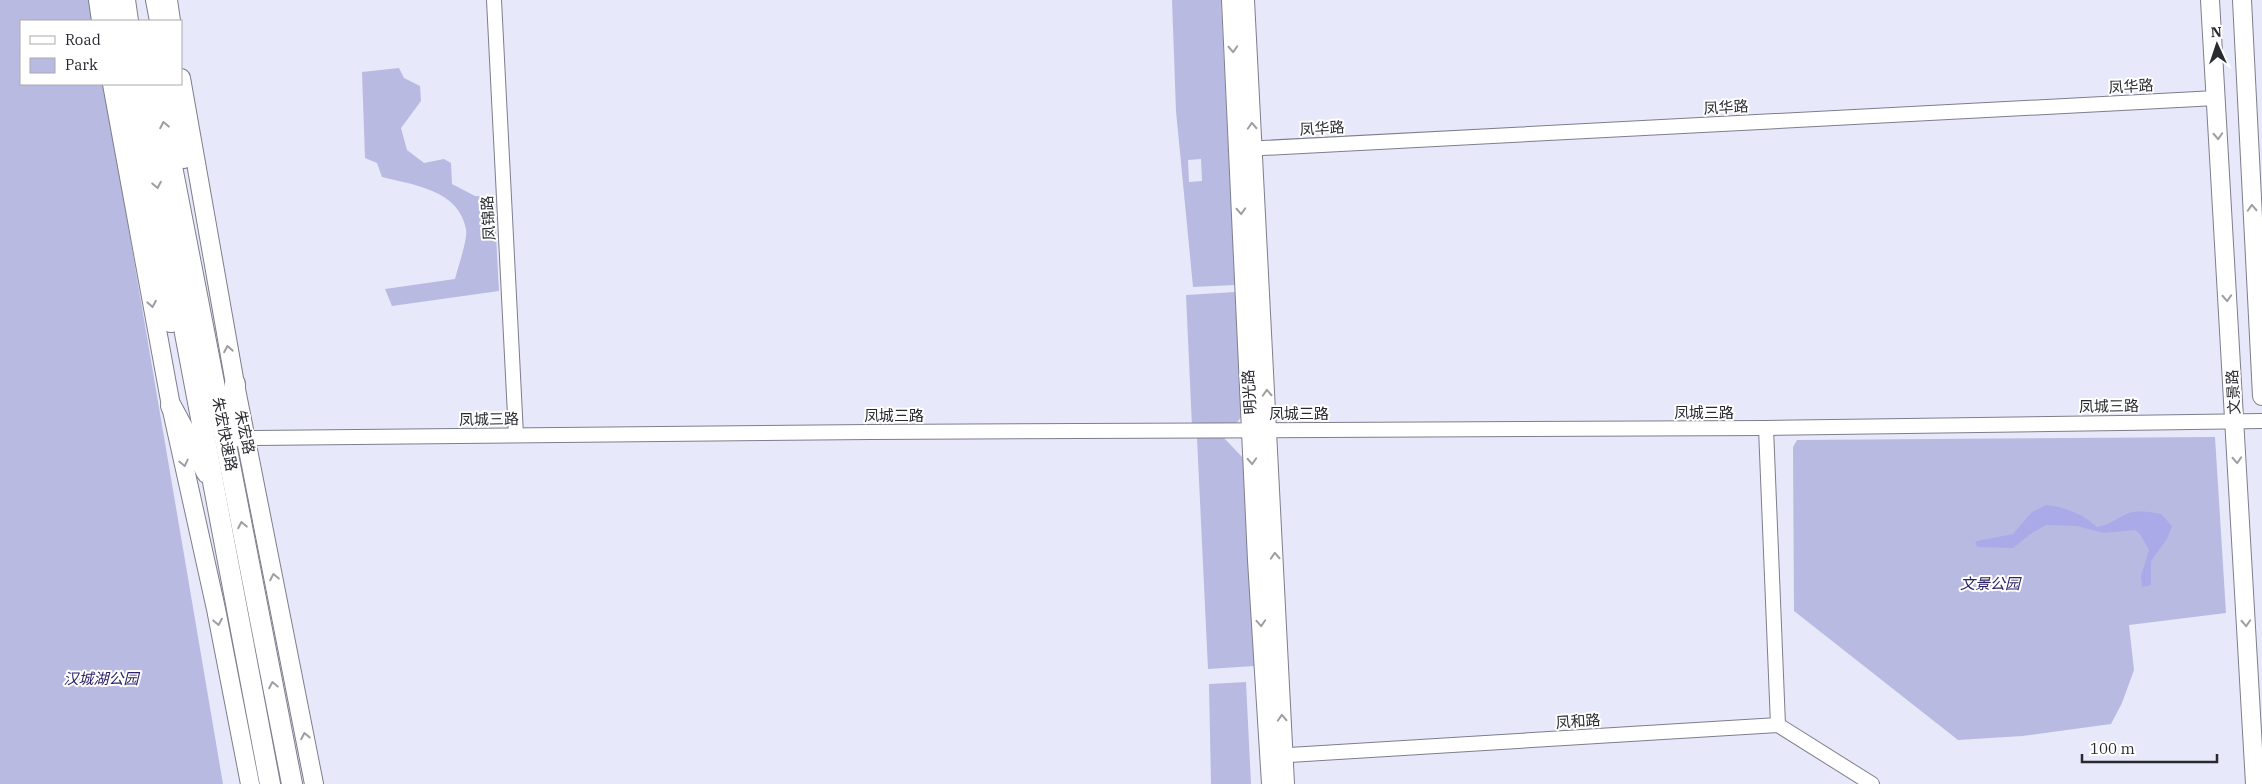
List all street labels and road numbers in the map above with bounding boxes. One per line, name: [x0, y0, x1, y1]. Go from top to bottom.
street label: 凤华路: [2108, 75, 2154, 97]
street label: 凤华路: [1703, 96, 1749, 118]
street label: 凤华路: [1299, 117, 1345, 139]
street label: 凤锦路: [477, 195, 499, 241]
street label: 明光路: [1238, 369, 1260, 415]
street label: 文景路: [2222, 369, 2244, 415]
street label: 朱宏快速路: [209, 395, 241, 473]
street label: 凤城三路: [2079, 396, 2139, 416]
street label: 凤城三路: [1674, 403, 1734, 422]
street label: 凤城三路: [1269, 404, 1329, 423]
street label: 凤城三路: [864, 406, 924, 425]
street label: 朱宏路: [231, 408, 259, 456]
street label: 凤城三路: [459, 409, 519, 429]
street label: 凤和路: [1555, 710, 1601, 732]

